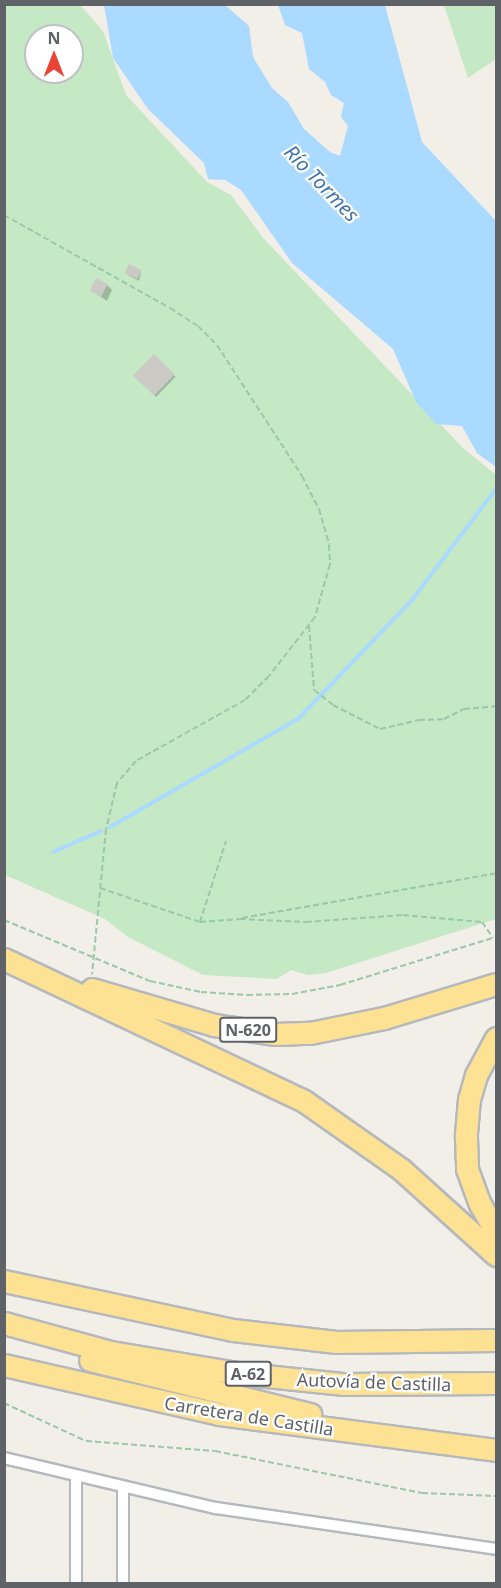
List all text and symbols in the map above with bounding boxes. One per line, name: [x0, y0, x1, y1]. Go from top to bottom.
north arrow: [24, 24, 84, 84]
text: N: [47, 27, 61, 49]
water label: Río Tormes: [280, 140, 364, 226]
road number: N-620: [218, 1017, 278, 1043]
road number: A-62: [224, 1361, 272, 1387]
street label: Autovía de Castilla: [296, 1369, 452, 1395]
street label: Carretera de Castilla: [163, 1392, 335, 1440]

